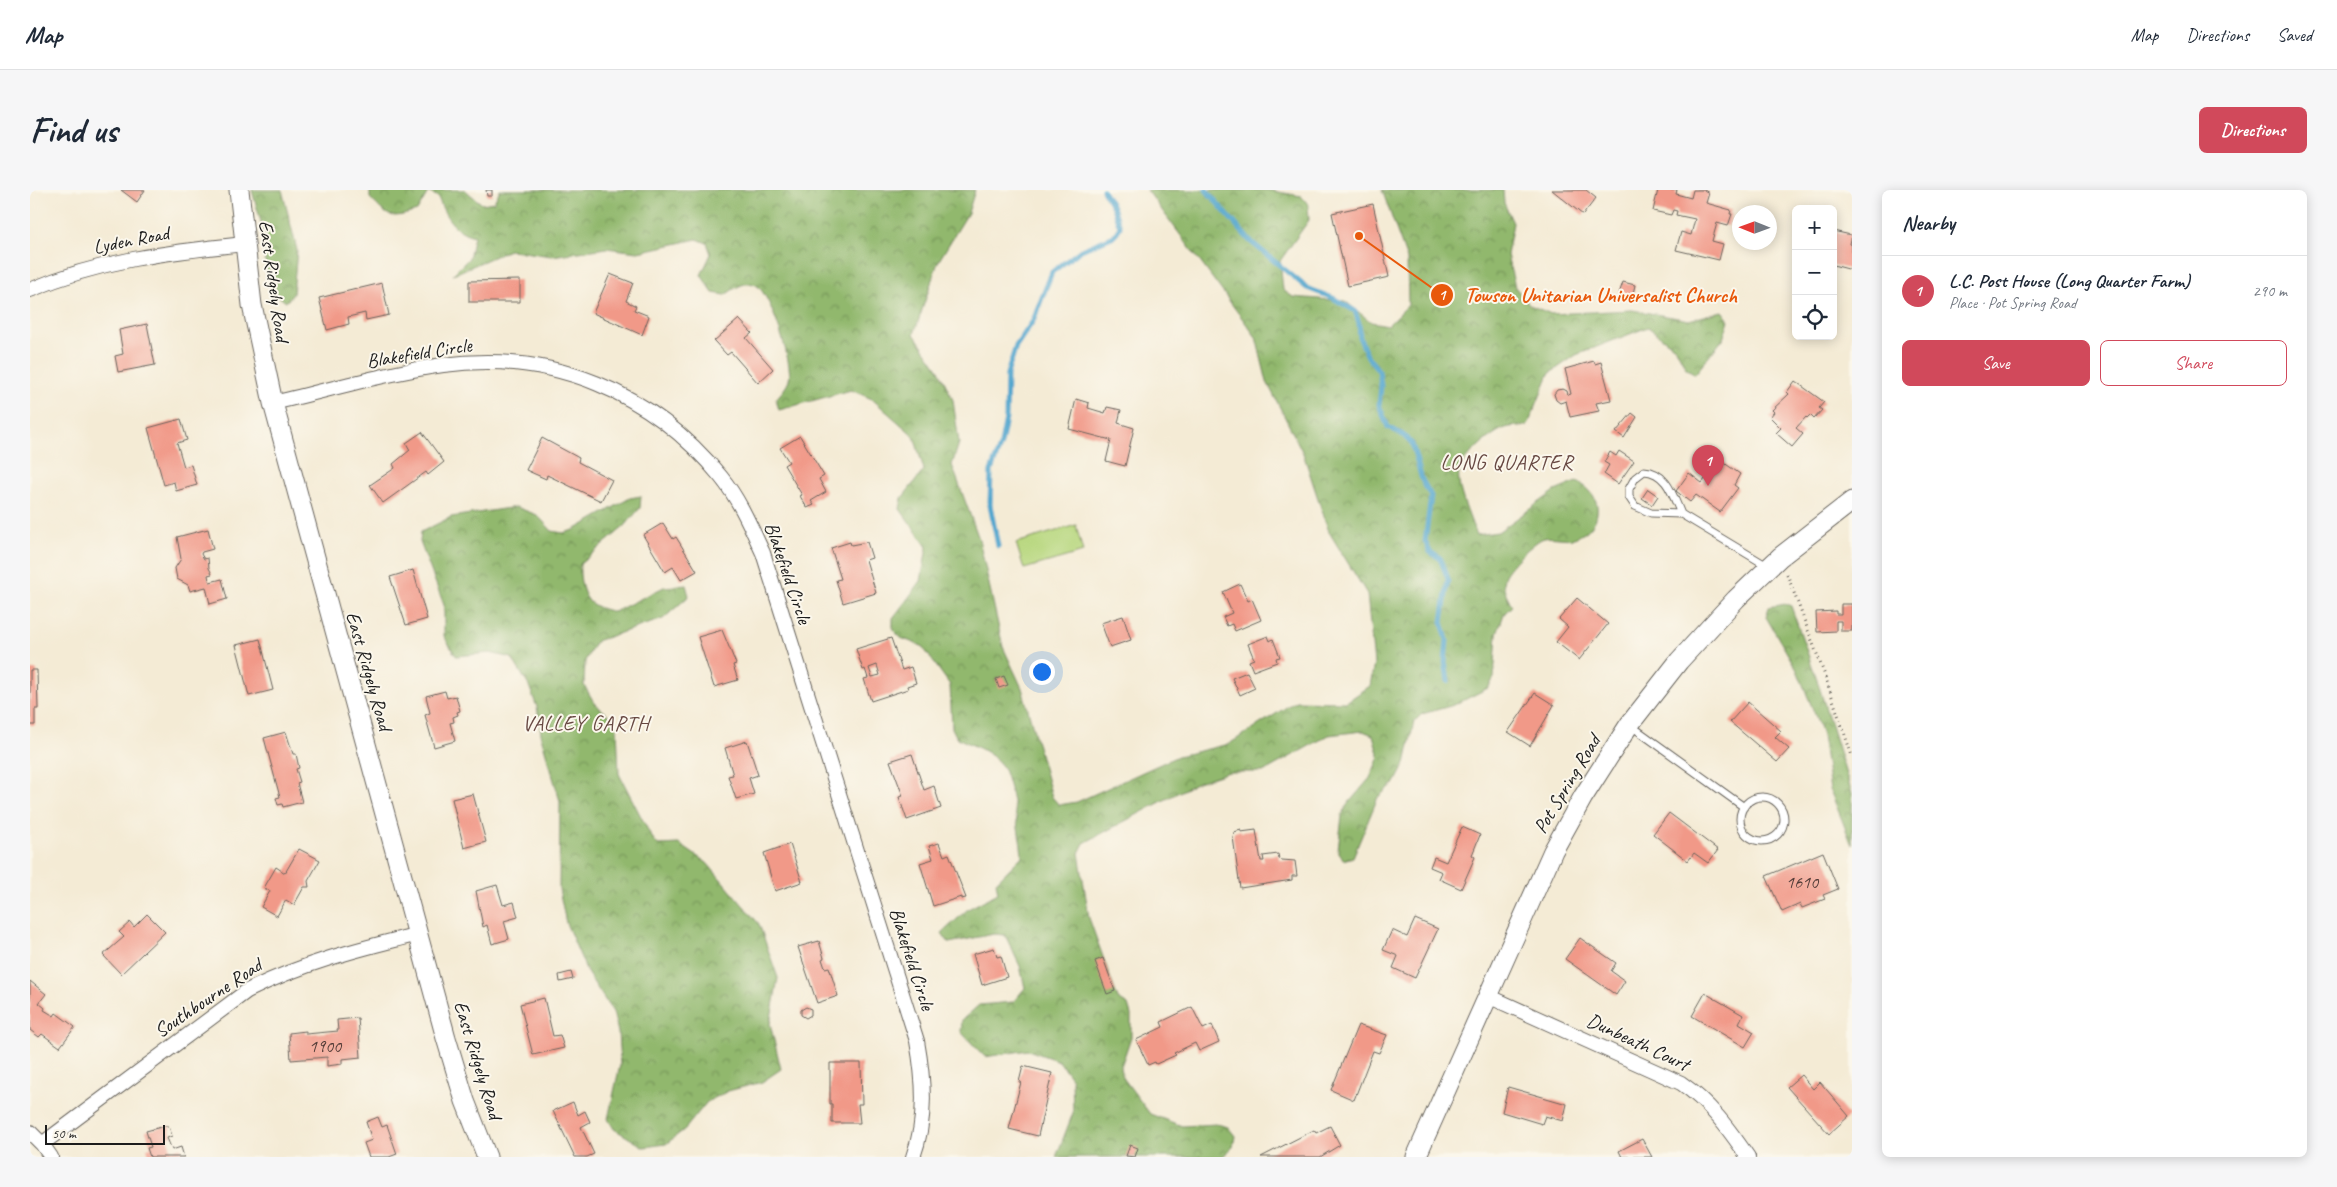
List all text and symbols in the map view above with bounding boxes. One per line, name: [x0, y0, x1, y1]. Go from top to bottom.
text: Map: [25, 20, 62, 50]
text: Map: [2131, 24, 2158, 46]
text: Directions: [2186, 24, 2249, 46]
text: Saved: [2277, 24, 2312, 46]
button: Directions: [2199, 107, 2307, 153]
text: Find us: [30, 108, 117, 153]
north arrow: [1732, 205, 1777, 250]
map controls: [1792, 205, 1837, 340]
button: +: [1792, 205, 1837, 250]
text: Nearby: [1902, 210, 1955, 236]
street label: East Ridgely Road: [253, 219, 295, 346]
street label: Lyden Road: [91, 220, 174, 260]
button: −: [1792, 250, 1837, 295]
text: L.C. Post House (Long Quarter Farm): [1949, 269, 2190, 293]
callout: Towson Unitarian Universalist Church: [1429, 277, 1747, 313]
text: 1: [1914, 281, 1922, 301]
text: 290 m: [2253, 281, 2287, 301]
text: Towson Unitarian Universalist Church: [1465, 282, 1738, 308]
text: 1: [1439, 286, 1448, 305]
text: Place · Pot Spring Road: [1949, 293, 2076, 313]
button: locate: [1792, 295, 1837, 340]
street label: Blakefield Circle: [365, 332, 475, 374]
button: Save: [1902, 340, 2090, 386]
button: Share: [2100, 340, 2287, 386]
pin: 1: [1692, 445, 1724, 486]
district label: LONG QUARTER: [1441, 449, 1575, 475]
street label: Blakefield Circle: [759, 519, 818, 629]
street label: East Ridgely Road: [340, 609, 399, 736]
your location: [1029, 659, 1055, 685]
district label: VALLEY GARTH: [522, 710, 652, 736]
street label: Pot Spring Road: [1528, 727, 1608, 838]
house number: 1610: [1786, 871, 1820, 893]
street label: Blakefield Circle: [884, 905, 941, 1015]
street label: Southbourne Road: [149, 951, 269, 1043]
street label: East Ridgely Road: [448, 998, 509, 1125]
street label: Dunbeath Court: [1583, 1007, 1696, 1078]
house number: 1900: [309, 1035, 343, 1057]
scale bar: [45, 1122, 165, 1145]
text: 50 m: [52, 1125, 76, 1142]

